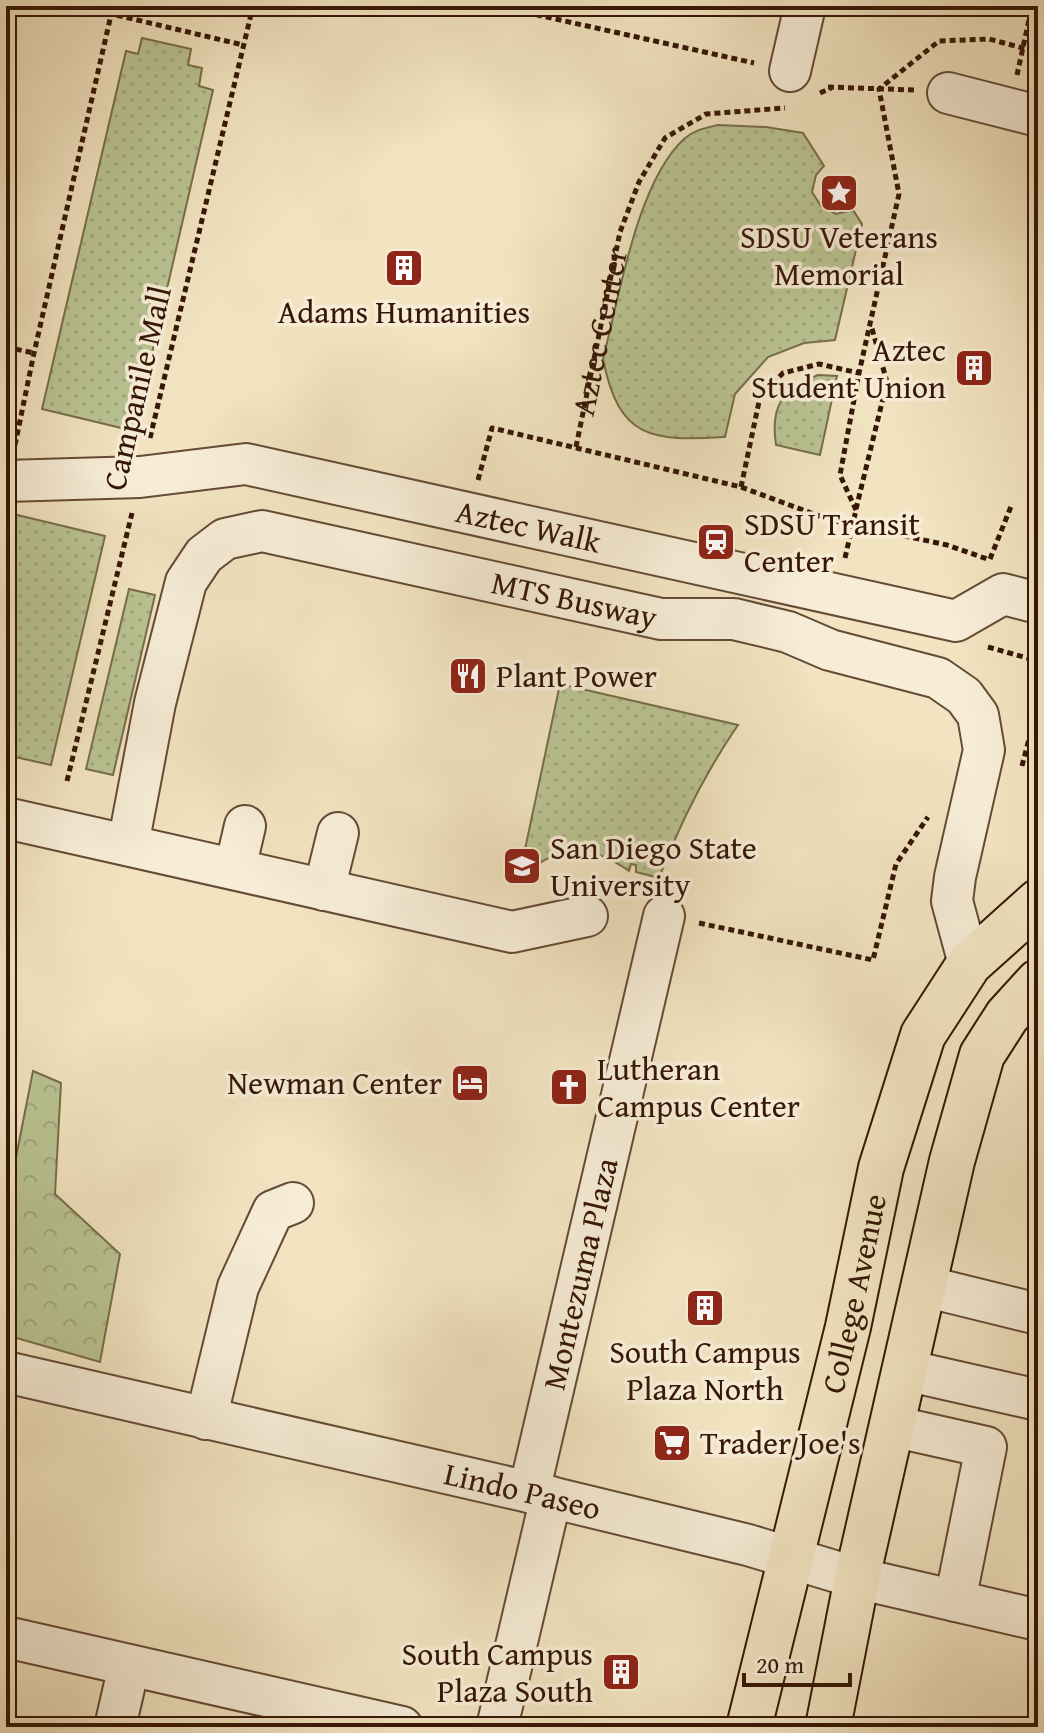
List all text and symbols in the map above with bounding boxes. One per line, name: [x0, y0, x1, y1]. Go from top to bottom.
place icon: SDSU Veterans Memorial: [818, 172, 860, 214]
place label: SDSU Veterans Memorial: [740, 213, 938, 297]
street label: Aztec Center: [559, 243, 639, 420]
building icon: Adams Humanities: [383, 247, 425, 289]
street label: Campanile Mall: [90, 281, 183, 495]
place label: Adams Humanities: [278, 288, 530, 335]
place label: Aztec Student Union: [751, 326, 946, 410]
building icon: Aztec Student Union: [953, 347, 995, 389]
street label: Aztec Walk: [451, 487, 606, 565]
place label: SDSU Transit Center: [744, 500, 920, 584]
station icon: SDSU Transit Center: [695, 521, 737, 563]
street label: MTS Busway: [487, 558, 662, 640]
place label: Plant Power: [496, 652, 657, 699]
restaurant icon: Plant Power: [447, 655, 489, 697]
place label: San Diego State University: [550, 824, 757, 908]
school or university icon: San Diego State University: [501, 845, 543, 887]
place label: Lutheran Campus Center: [597, 1045, 800, 1129]
place label: Newman Center: [227, 1059, 442, 1106]
hotel icon: Newman Center: [449, 1062, 491, 1104]
church icon: Lutheran Campus Center: [548, 1066, 590, 1108]
street label: Montezuma Plaza: [530, 1153, 630, 1394]
street label: College Avenue: [808, 1190, 898, 1398]
building icon: South Campus Plaza North: [684, 1287, 726, 1329]
place label: South Campus Plaza North: [609, 1328, 801, 1412]
place label: Trader Joe's: [700, 1419, 861, 1466]
supermarket icon: Trader Joe's: [651, 1422, 693, 1464]
street label: Lindo Paseo: [440, 1449, 606, 1532]
place label: South Campus Plaza South: [401, 1630, 593, 1714]
scale bar: [744, 1637, 850, 1687]
text: 20 m: [756, 1647, 804, 1682]
building icon: South Campus Plaza South: [600, 1651, 642, 1693]

